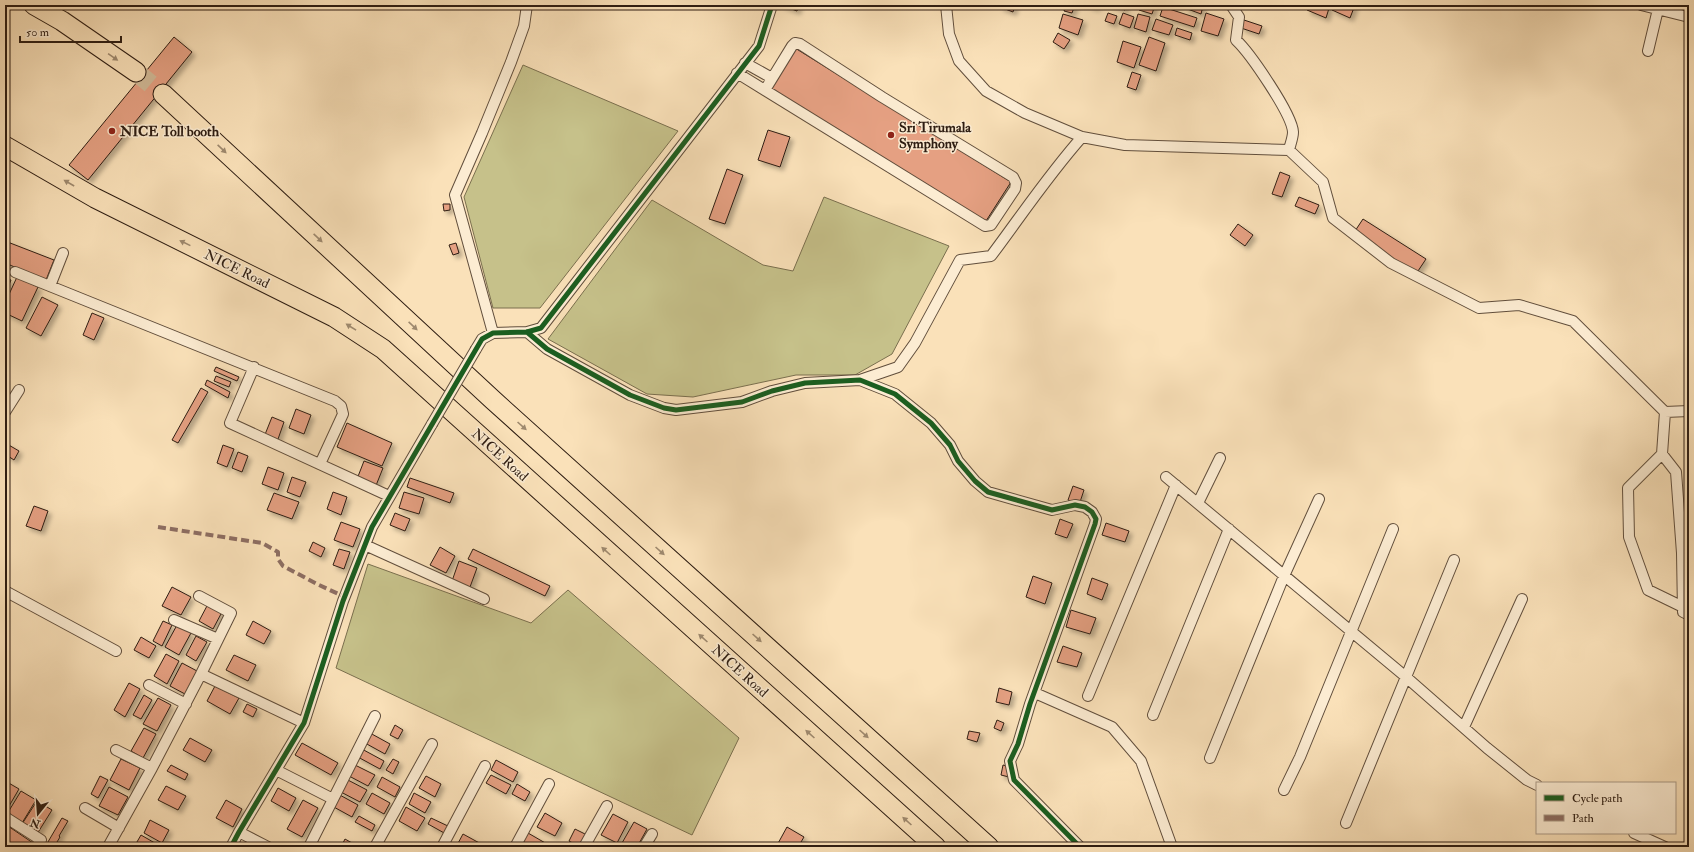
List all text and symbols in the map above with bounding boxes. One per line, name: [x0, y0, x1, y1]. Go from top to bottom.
scale bar: [20, 18, 121, 44]
text: 50 m: [26, 25, 50, 40]
one-way arrow: [108, 53, 118, 61]
place label: Sri Tirumala Symphony: [899, 119, 972, 153]
place label: NICE Toll booth: [119, 123, 220, 140]
marker: NICE Toll booth: [107, 126, 117, 136]
marker: Sri Tirumala Symphony: [886, 130, 896, 140]
one-way arrow: [218, 144, 227, 153]
one-way arrow: [64, 180, 75, 187]
one-way arrow: [313, 233, 323, 242]
one-way arrow: [179, 240, 190, 246]
street label: NICE Road: [202, 246, 273, 292]
one-way arrow: [408, 321, 418, 331]
one-way arrow: [345, 324, 357, 331]
one-way arrow: [517, 422, 527, 431]
street label: NICE Road: [468, 425, 532, 485]
one-way arrow: [601, 546, 612, 555]
one-way arrow: [655, 546, 665, 555]
one-way arrow: [698, 633, 708, 642]
one-way arrow: [751, 633, 762, 642]
street label: NICE Road: [708, 641, 772, 701]
one-way arrow: [805, 729, 815, 739]
one-way arrow: [859, 729, 868, 738]
legend: [1536, 782, 1676, 834]
text: Cycle path: [1572, 791, 1623, 806]
north arrow: [18, 794, 58, 834]
text: Path: [1572, 811, 1595, 826]
text: N: [28, 815, 43, 831]
one-way arrow: [902, 817, 911, 826]

